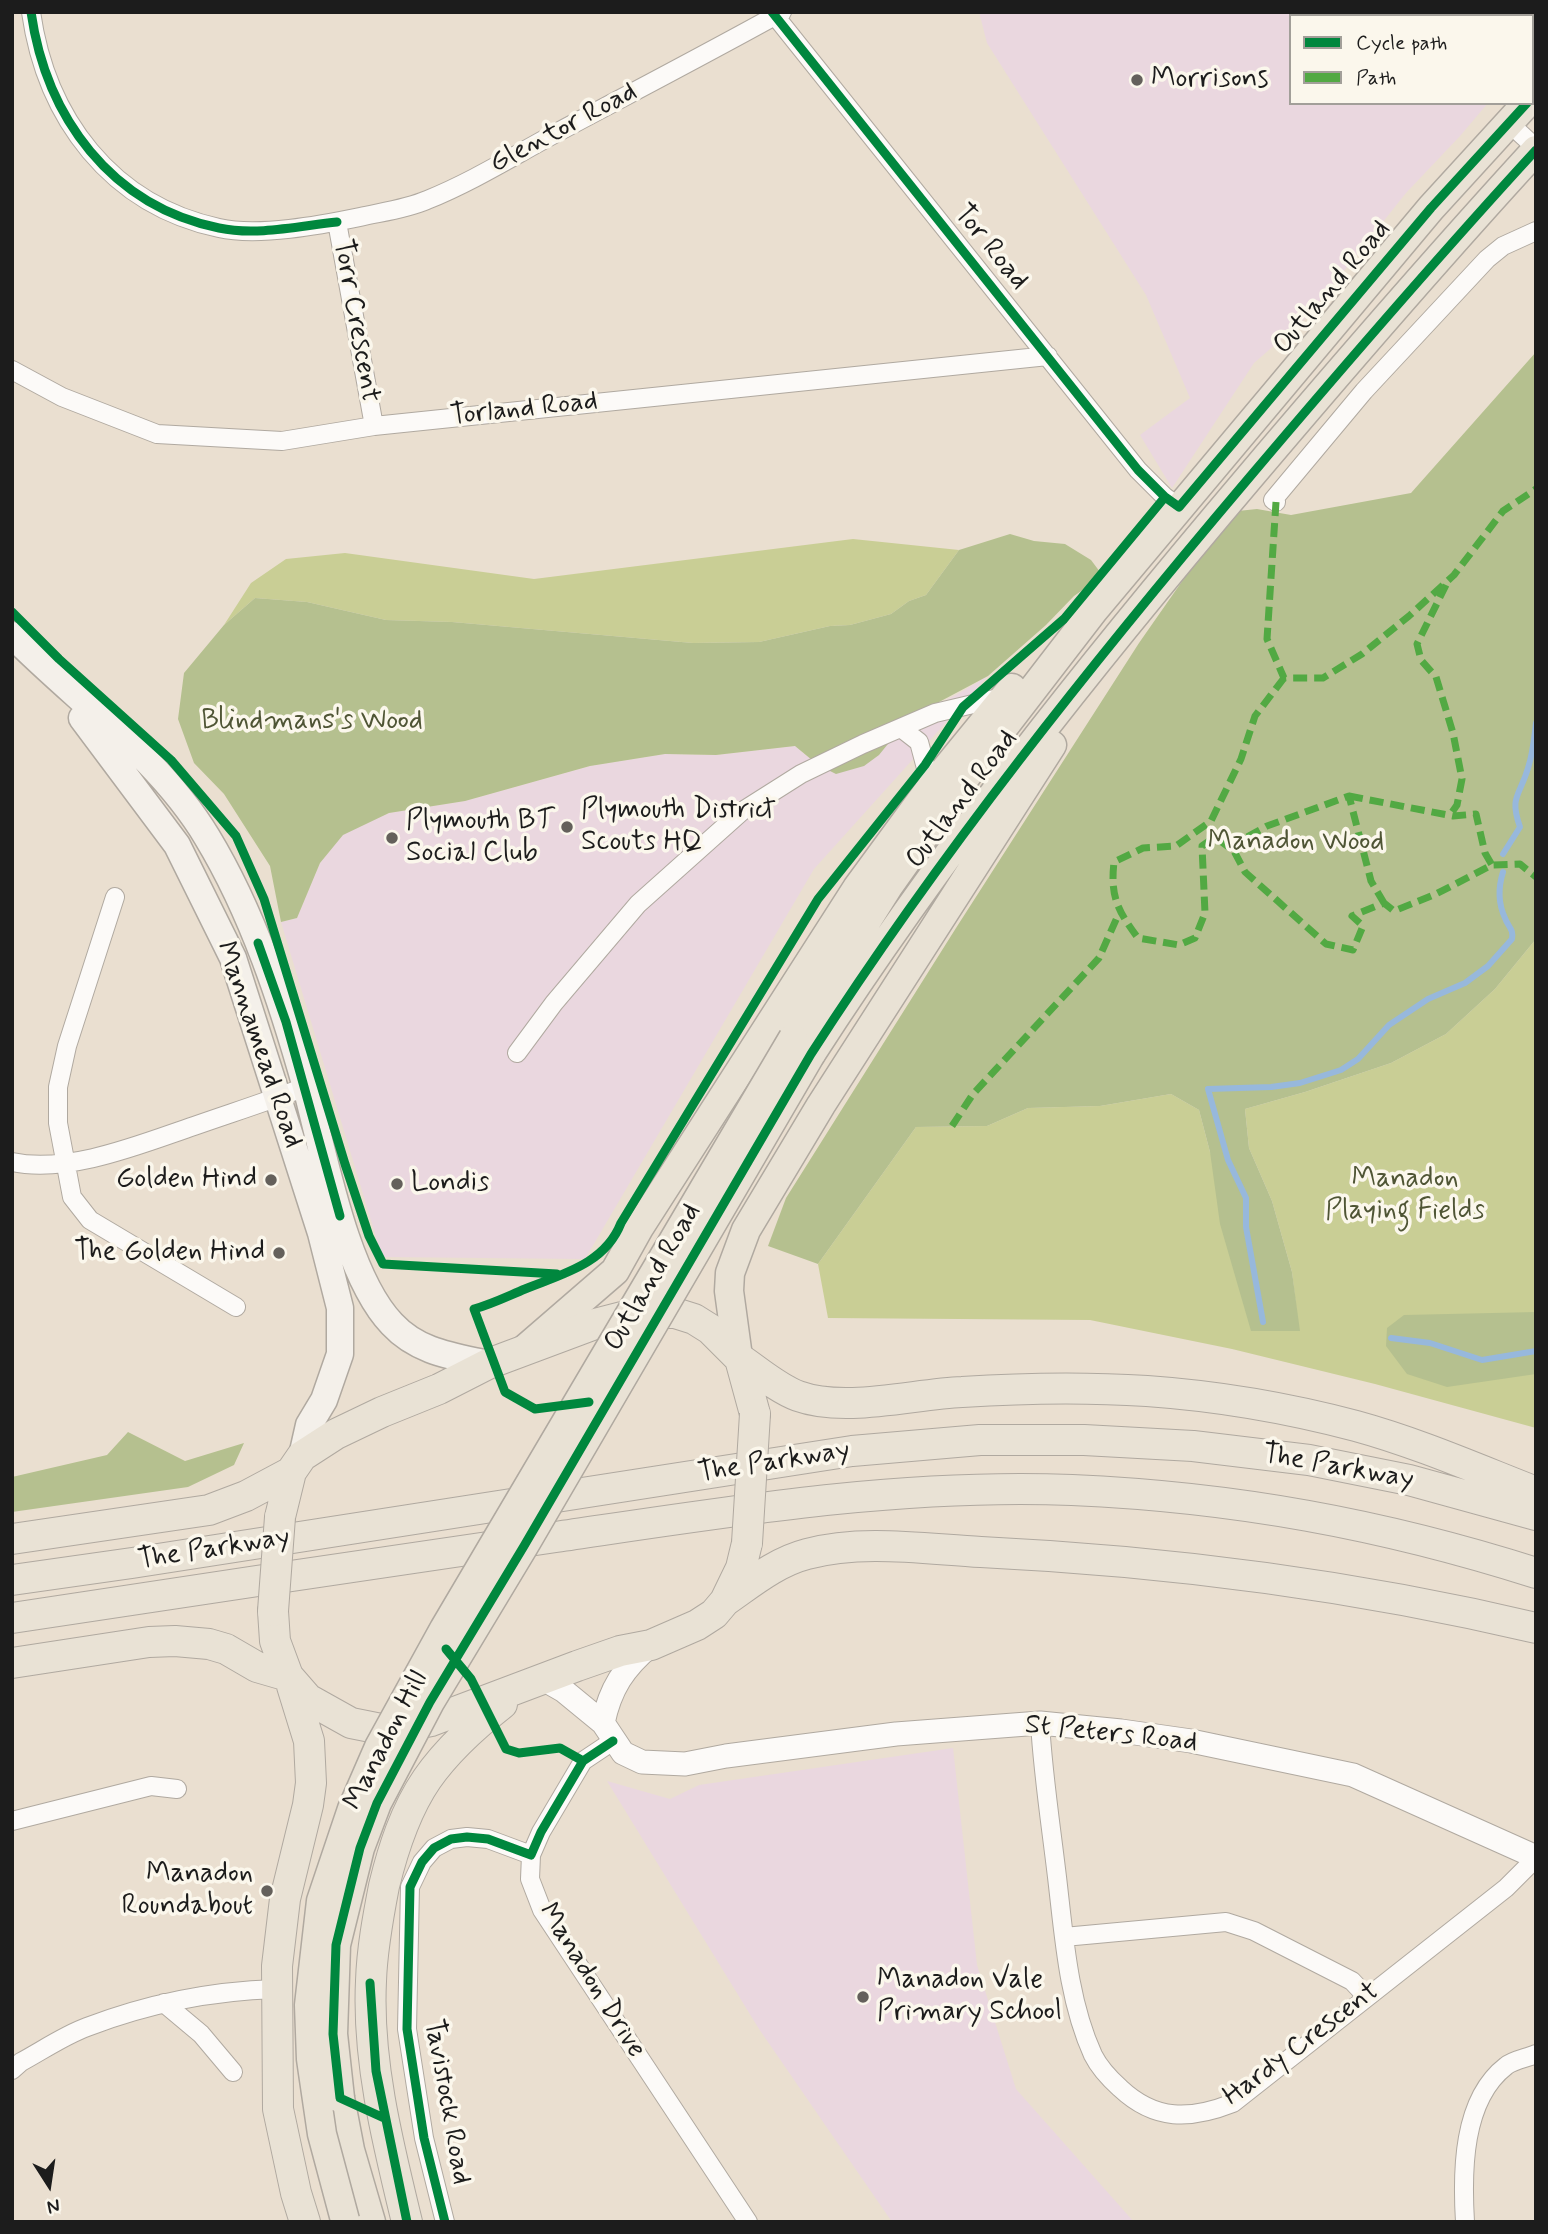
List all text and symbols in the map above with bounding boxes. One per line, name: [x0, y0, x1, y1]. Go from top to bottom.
legend: [1289, 14, 1534, 105]
text: Cycle path: [1356, 29, 1447, 57]
place label: Morrisons: [1151, 63, 1269, 97]
text: Path: [1356, 64, 1396, 92]
marker: Morrisons: [1129, 72, 1145, 88]
street label: Glentor Road: [485, 76, 643, 182]
street label: Tor Road: [945, 198, 1035, 298]
street label: Outland Road: [1267, 214, 1399, 362]
street label: Torr Crescent: [324, 237, 386, 405]
street label: Torland Road: [449, 386, 599, 434]
park label: Blindmans's Wood: [201, 705, 423, 739]
street label: Outland Road: [900, 724, 1026, 876]
place label: Plymouth District Scouts HQ: [581, 794, 776, 860]
place label: Plymouth BT Social Club: [406, 805, 554, 871]
marker: Plymouth District Scouts HQ: [559, 819, 575, 835]
park label: Manadon Wood: [1208, 826, 1384, 860]
marker: Plymouth BT Social Club: [384, 830, 400, 846]
street label: Mannamead Road: [207, 937, 309, 1153]
place label: Golden Hind: [116, 1163, 257, 1197]
park label: Manadon Playing Fields: [1325, 1163, 1485, 1229]
place label: Londis: [411, 1167, 489, 1201]
marker: Golden Hind: [263, 1172, 279, 1188]
marker: Londis: [389, 1176, 405, 1192]
street label: Outland Road: [598, 1198, 710, 1358]
place label: The Golden Hind: [74, 1236, 265, 1270]
marker: The Golden Hind: [271, 1245, 287, 1261]
street label: The Parkway: [696, 1434, 852, 1492]
street label: The Parkway: [1260, 1438, 1416, 1498]
street label: The Parkway: [136, 1521, 292, 1579]
street label: Manadon Hill: [338, 1666, 436, 1816]
street label: St Peters Road: [1023, 1709, 1199, 1761]
place label: Manadon Roundabout: [121, 1858, 253, 1924]
marker: Manadon Roundabout: [259, 1883, 275, 1899]
street label: Manadon Drive: [530, 1897, 652, 2065]
place label: Manadon Vale Primary School: [877, 1964, 1062, 2030]
street label: Hardy Crescent: [1217, 1976, 1387, 2114]
marker: Manadon Vale Primary School: [855, 1989, 871, 2005]
street label: Tavistock Road: [415, 2017, 477, 2187]
north arrow: [14, 2150, 84, 2220]
text: N: [45, 2192, 62, 2220]

